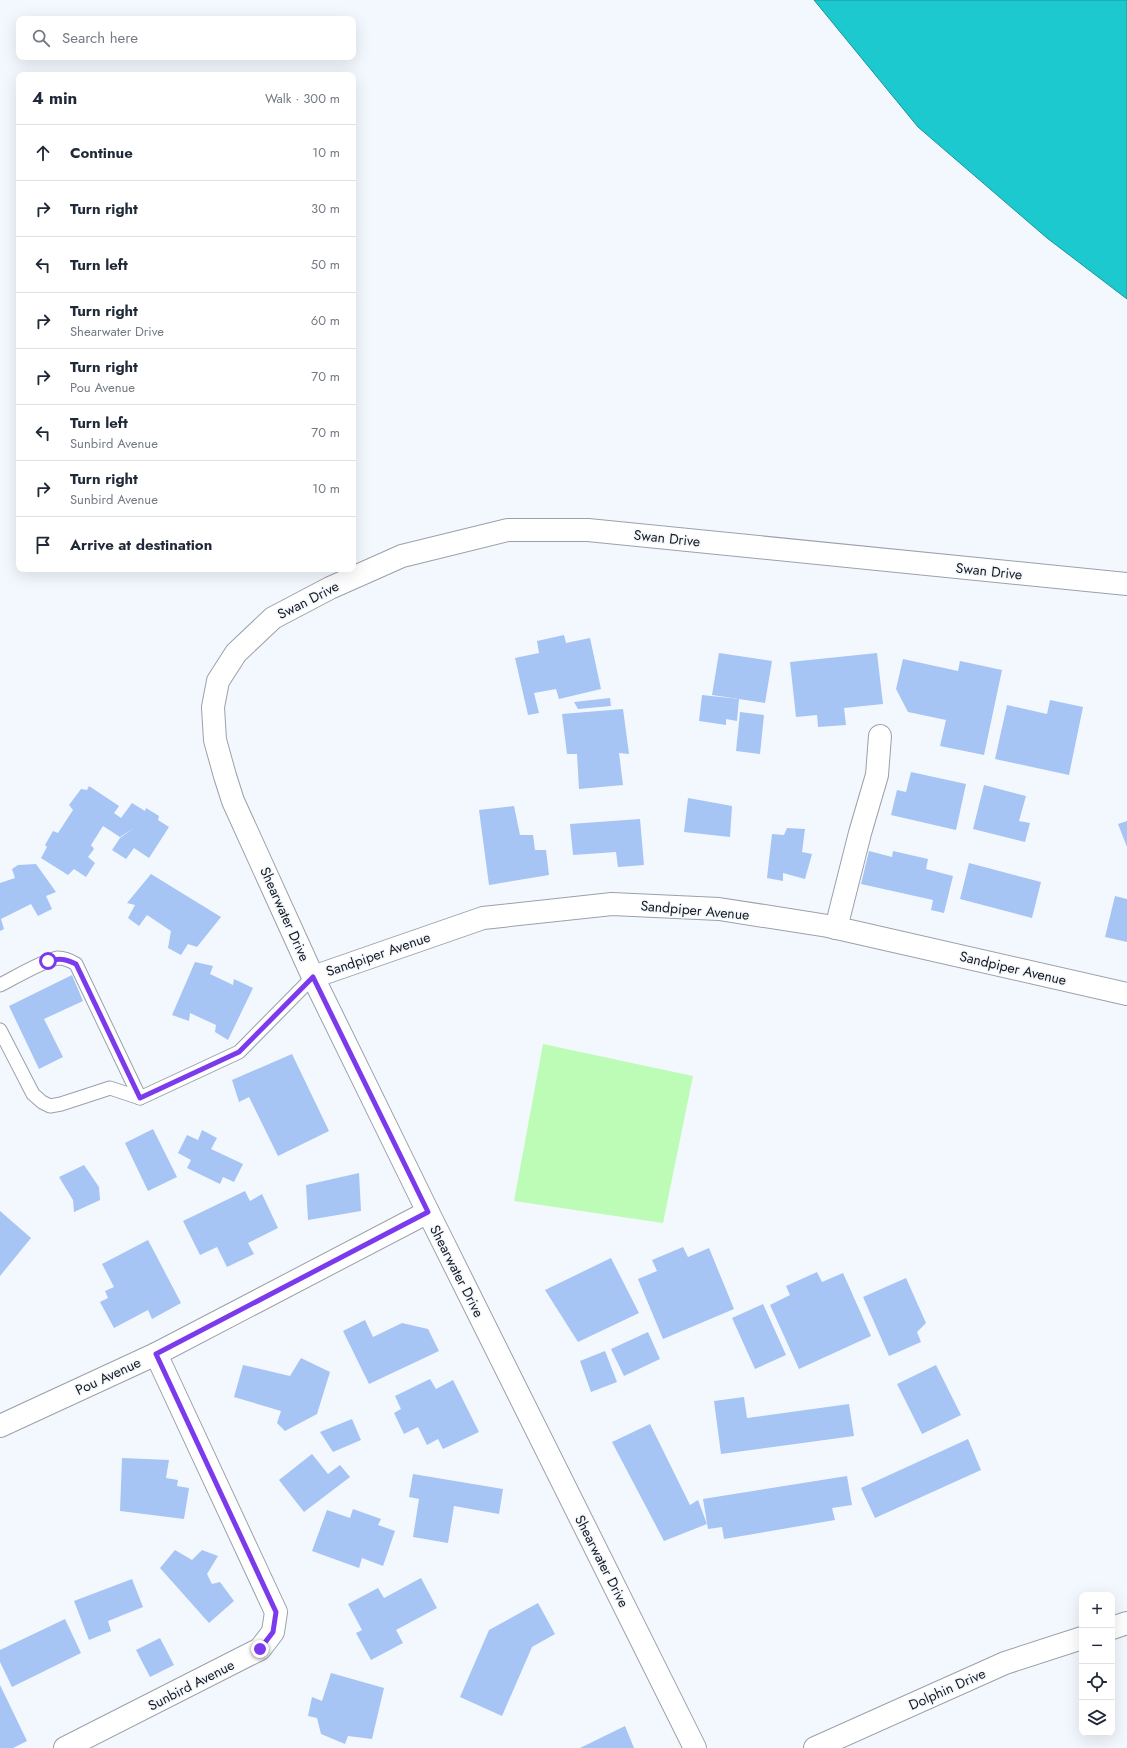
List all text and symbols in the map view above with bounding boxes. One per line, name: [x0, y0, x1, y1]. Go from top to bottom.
search box: [16, 16, 356, 60]
icon: search: [30, 27, 52, 49]
text: Search here: [62, 27, 138, 49]
text: 4 min: [32, 86, 77, 110]
text: Walk · 300 m: [265, 89, 340, 108]
icon: ahead: [32, 142, 54, 164]
text: Continue: [70, 142, 133, 164]
text: 10 m: [312, 143, 340, 162]
icon: right: [32, 198, 54, 220]
text: Turn right: [70, 198, 138, 220]
text: 30 m: [311, 199, 340, 218]
icon: left: [32, 254, 54, 276]
text: Turn left: [70, 254, 128, 276]
text: 50 m: [311, 255, 340, 274]
text: Turn right: [70, 300, 138, 322]
icon: right: [32, 310, 54, 332]
text: 60 m: [311, 311, 340, 330]
text: Shearwater Drive: [70, 322, 164, 341]
text: Turn right: [70, 356, 138, 378]
icon: right: [32, 366, 54, 388]
text: 70 m: [311, 367, 340, 386]
text: Pou Avenue: [70, 378, 135, 397]
text: Turn left: [70, 412, 128, 434]
icon: left: [32, 422, 54, 444]
text: 70 m: [311, 423, 340, 442]
text: Sunbird Avenue: [70, 434, 158, 453]
text: Turn right: [70, 468, 138, 490]
icon: right: [32, 478, 54, 500]
text: 10 m: [312, 479, 340, 498]
text: Sunbird Avenue: [70, 490, 158, 509]
street label: Swan Drive: [633, 525, 701, 551]
icon: arrive: [32, 534, 54, 556]
text: Arrive at destination: [70, 534, 212, 556]
street label: Swan Drive: [955, 558, 1023, 584]
street label: Swan Drive: [274, 576, 342, 624]
street label: Shearwater Drive: [255, 864, 315, 964]
street label: Sandpiper Avenue: [640, 895, 750, 925]
street label: Sandpiper Avenue: [323, 927, 433, 981]
street label: Sandpiper Avenue: [958, 946, 1068, 990]
route start: [39, 952, 57, 970]
street label: Shearwater Drive: [425, 1221, 489, 1321]
street label: Pou Avenue: [72, 1352, 144, 1400]
street label: Shearwater Drive: [570, 1511, 634, 1611]
map controls: [1079, 1592, 1115, 1736]
button: +: [1079, 1592, 1115, 1628]
button: −: [1079, 1628, 1115, 1664]
route end: [251, 1640, 269, 1658]
street label: Sunbird Avenue: [144, 1655, 238, 1715]
street label: Dolphin Drive: [905, 1663, 989, 1715]
button: locate: [1079, 1664, 1115, 1700]
button: layers: [1079, 1700, 1115, 1736]

